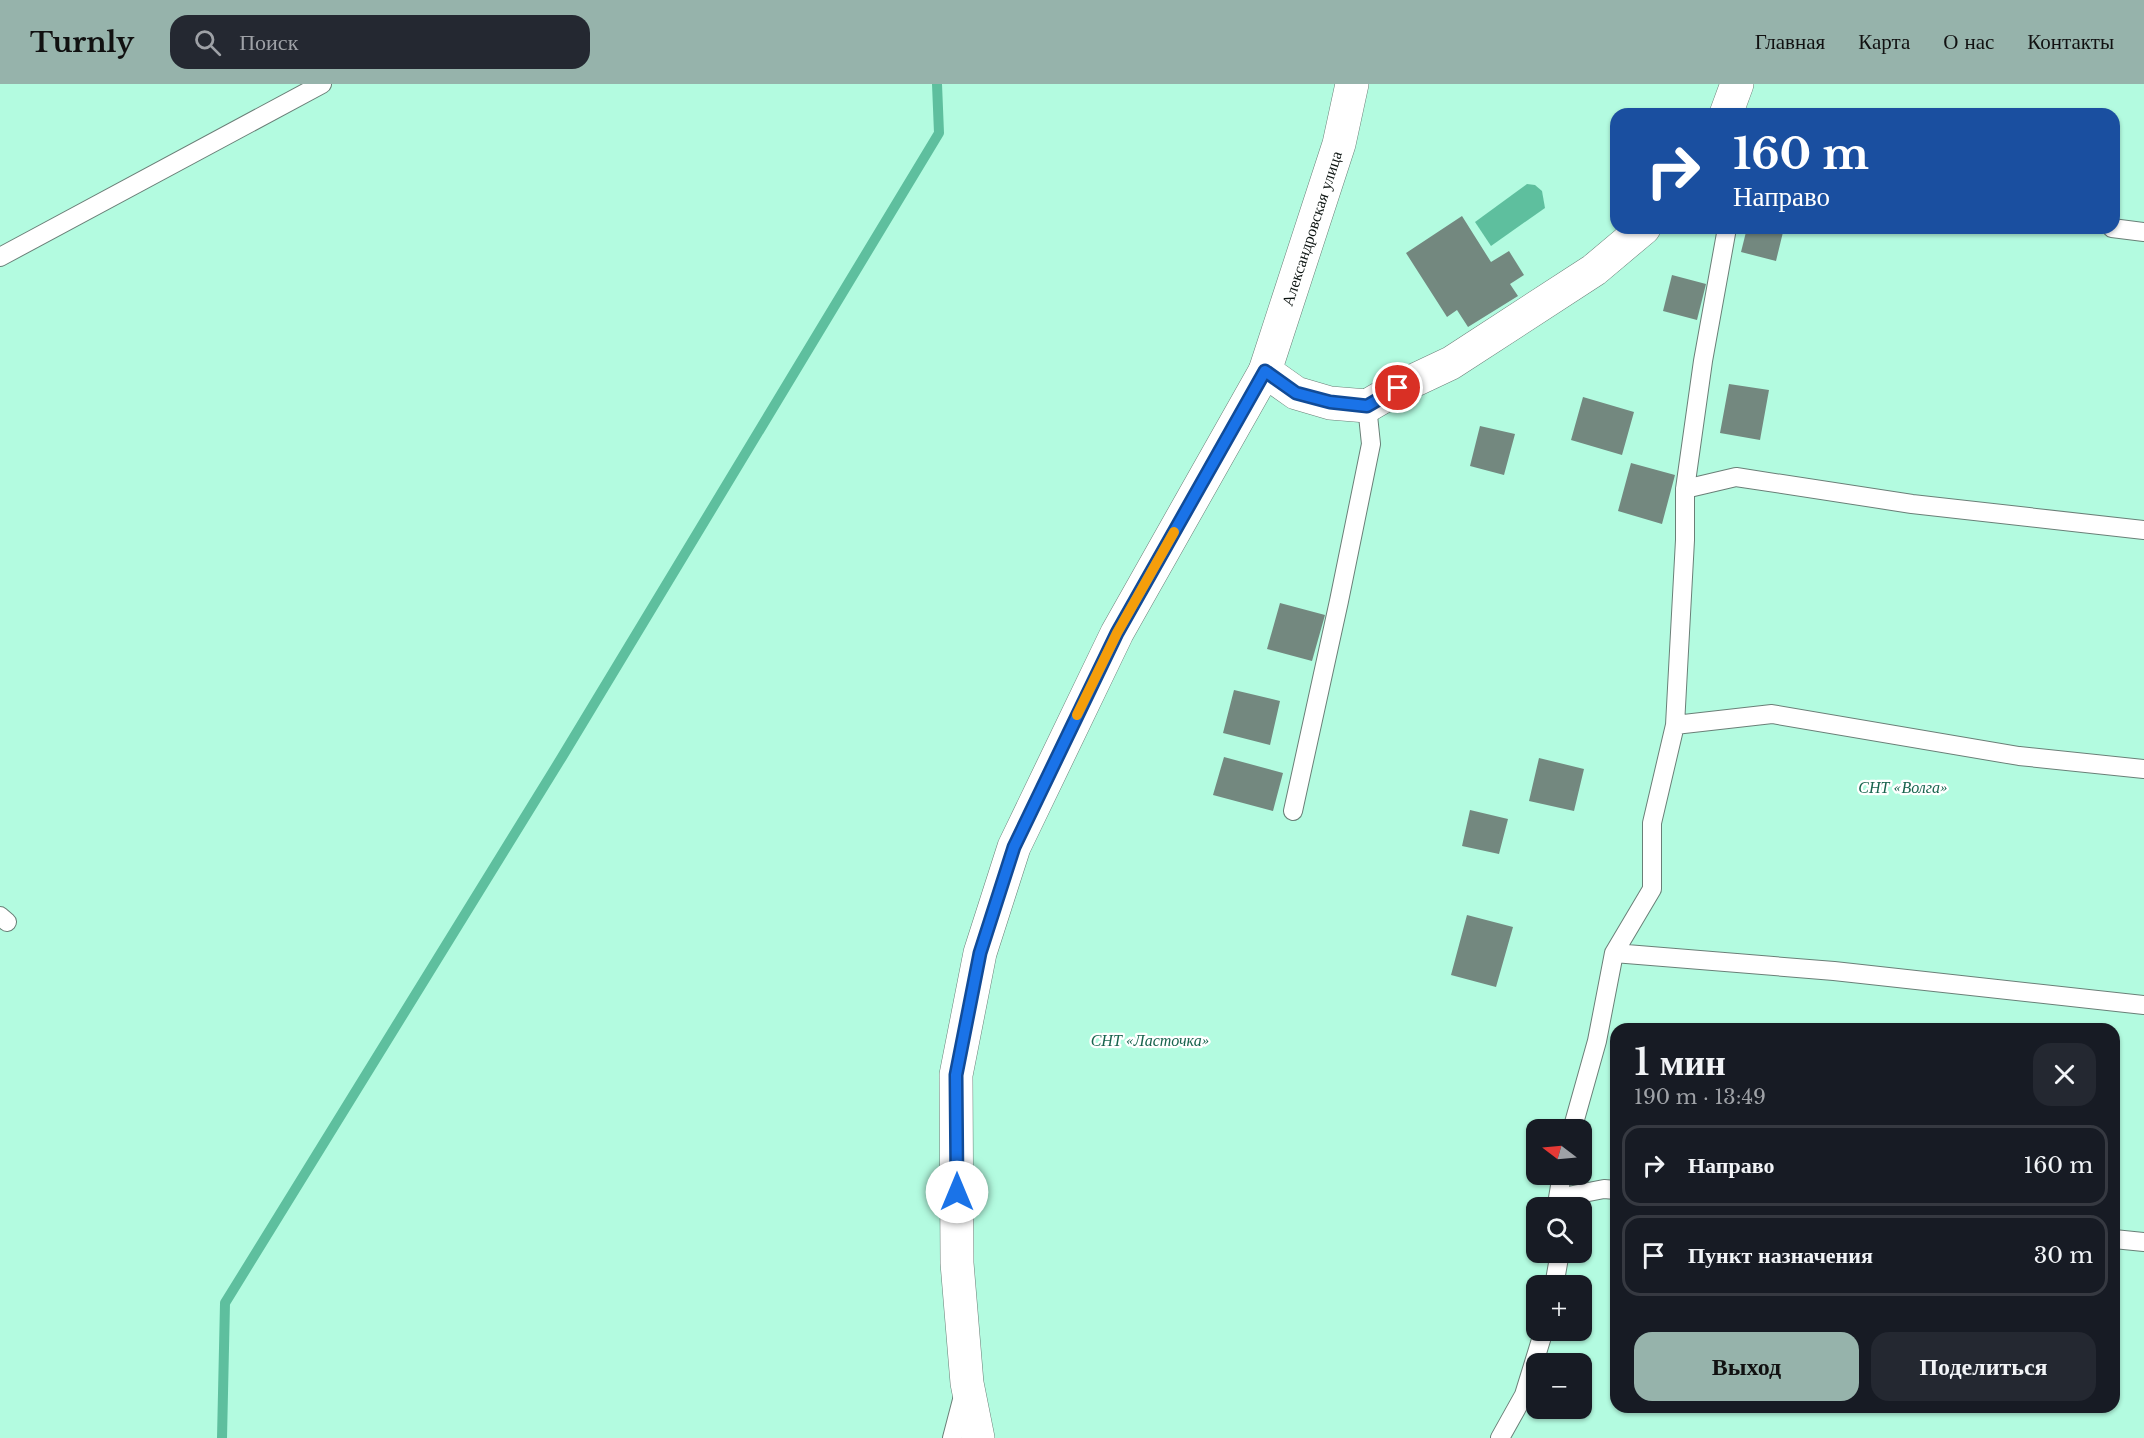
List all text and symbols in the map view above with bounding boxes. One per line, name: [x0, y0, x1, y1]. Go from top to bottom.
search box: [170, 15, 590, 69]
text: Turnly: [30, 25, 134, 60]
icon: search: [191, 26, 224, 59]
text: Поиск: [239, 29, 298, 56]
text: Главная: [1755, 29, 1825, 55]
text: Карта: [1858, 29, 1910, 55]
text: О нас: [1943, 29, 1994, 55]
text: Контакты: [2027, 29, 2114, 55]
text: 160 m: [1733, 128, 1869, 180]
icon: right: [1634, 132, 1712, 210]
street label: Александровская улица: [1277, 148, 1346, 308]
text: Направо: [1733, 180, 1830, 213]
pin: [1372, 362, 1423, 413]
icon: arrive: [1381, 371, 1414, 404]
park label: СНТ «Волга»: [1858, 777, 1948, 797]
park label: СНТ «Ласточка»: [1091, 1030, 1209, 1050]
text: 1 мин: [1634, 1040, 1726, 1085]
button: close: [2033, 1043, 2096, 1106]
text: 190 m · 13:49: [1634, 1085, 1766, 1109]
north arrow: [1526, 1119, 1592, 1185]
map controls: [1526, 1119, 1592, 1419]
icon: right: [1637, 1149, 1670, 1182]
text: Направо: [1688, 1152, 1774, 1179]
text: 160 m: [2023, 1152, 2093, 1179]
position arrow: [925, 1160, 989, 1224]
button: search: [1526, 1197, 1592, 1263]
icon: arrive: [1637, 1239, 1670, 1272]
text: Пункт назначения: [1688, 1242, 1873, 1269]
text: 30 m: [2034, 1242, 2093, 1269]
button: +: [1526, 1275, 1592, 1341]
button: Выход: [1634, 1332, 1859, 1401]
button: Поделиться: [1871, 1332, 2096, 1401]
button: −: [1526, 1353, 1592, 1419]

